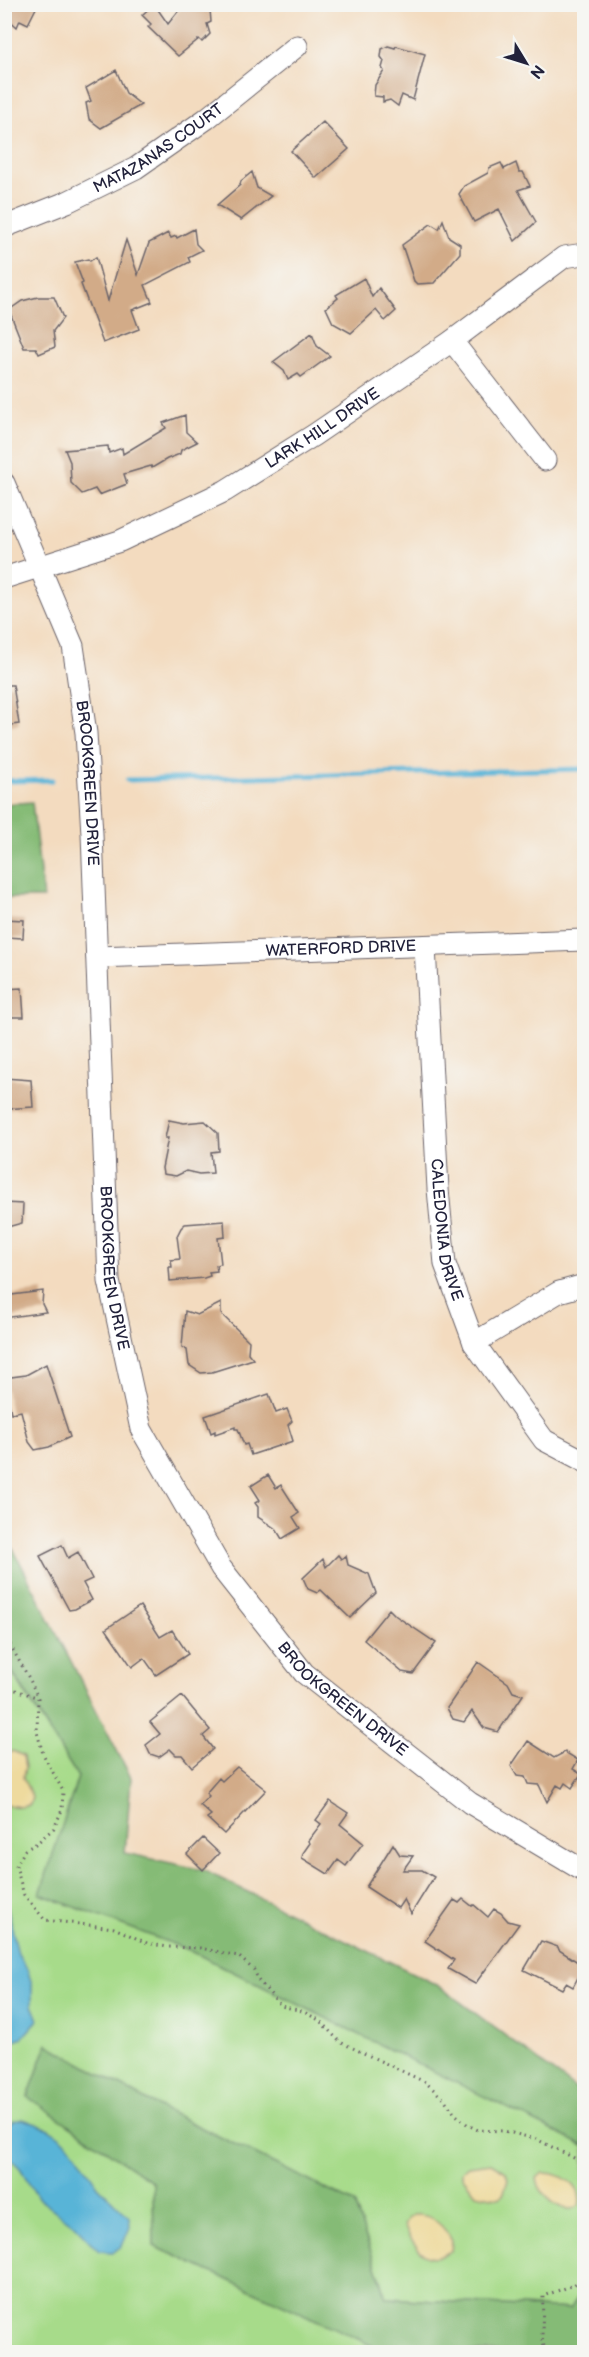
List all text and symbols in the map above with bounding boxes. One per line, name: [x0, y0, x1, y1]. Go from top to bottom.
north arrow: [496, 33, 556, 93]
text: N: [525, 61, 548, 82]
street label: MATAZANAS COURT: [90, 99, 228, 197]
street label: LARK HILL DRIVE: [262, 384, 383, 473]
street label: BROOKGREEN DRIVE: [72, 699, 103, 866]
street label: WATERFORD DRIVE: [265, 936, 416, 961]
street label: CALEDONIA DRIVE: [427, 1158, 467, 1303]
street label: BROOKGREEN DRIVE: [96, 1185, 133, 1352]
street label: BROOKGREEN DRIVE: [273, 1638, 411, 1760]

